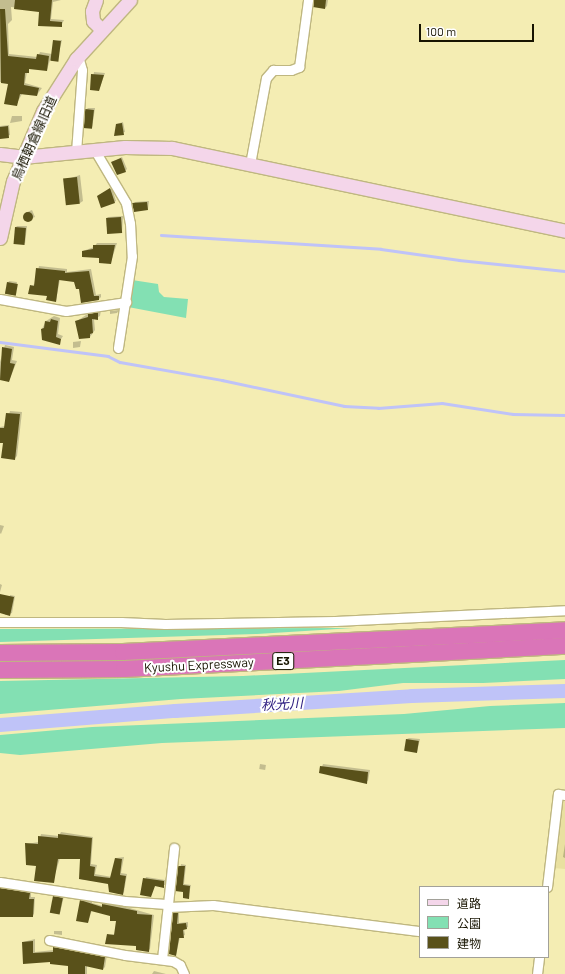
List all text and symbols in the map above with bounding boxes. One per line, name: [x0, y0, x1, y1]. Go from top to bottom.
scale bar: [421, 16, 536, 42]
text: 100 m: [426, 24, 456, 38]
street label: 鳥栖朝倉線旧道: [8, 93, 60, 183]
road number: E3: [272, 651, 294, 671]
street label: Kyushu Expressway: [144, 654, 254, 676]
water label: 秋光川: [261, 695, 303, 713]
legend: [419, 886, 549, 958]
text: 道路: [457, 896, 481, 910]
text: 公園: [457, 916, 481, 930]
text: 建物: [457, 936, 481, 950]

